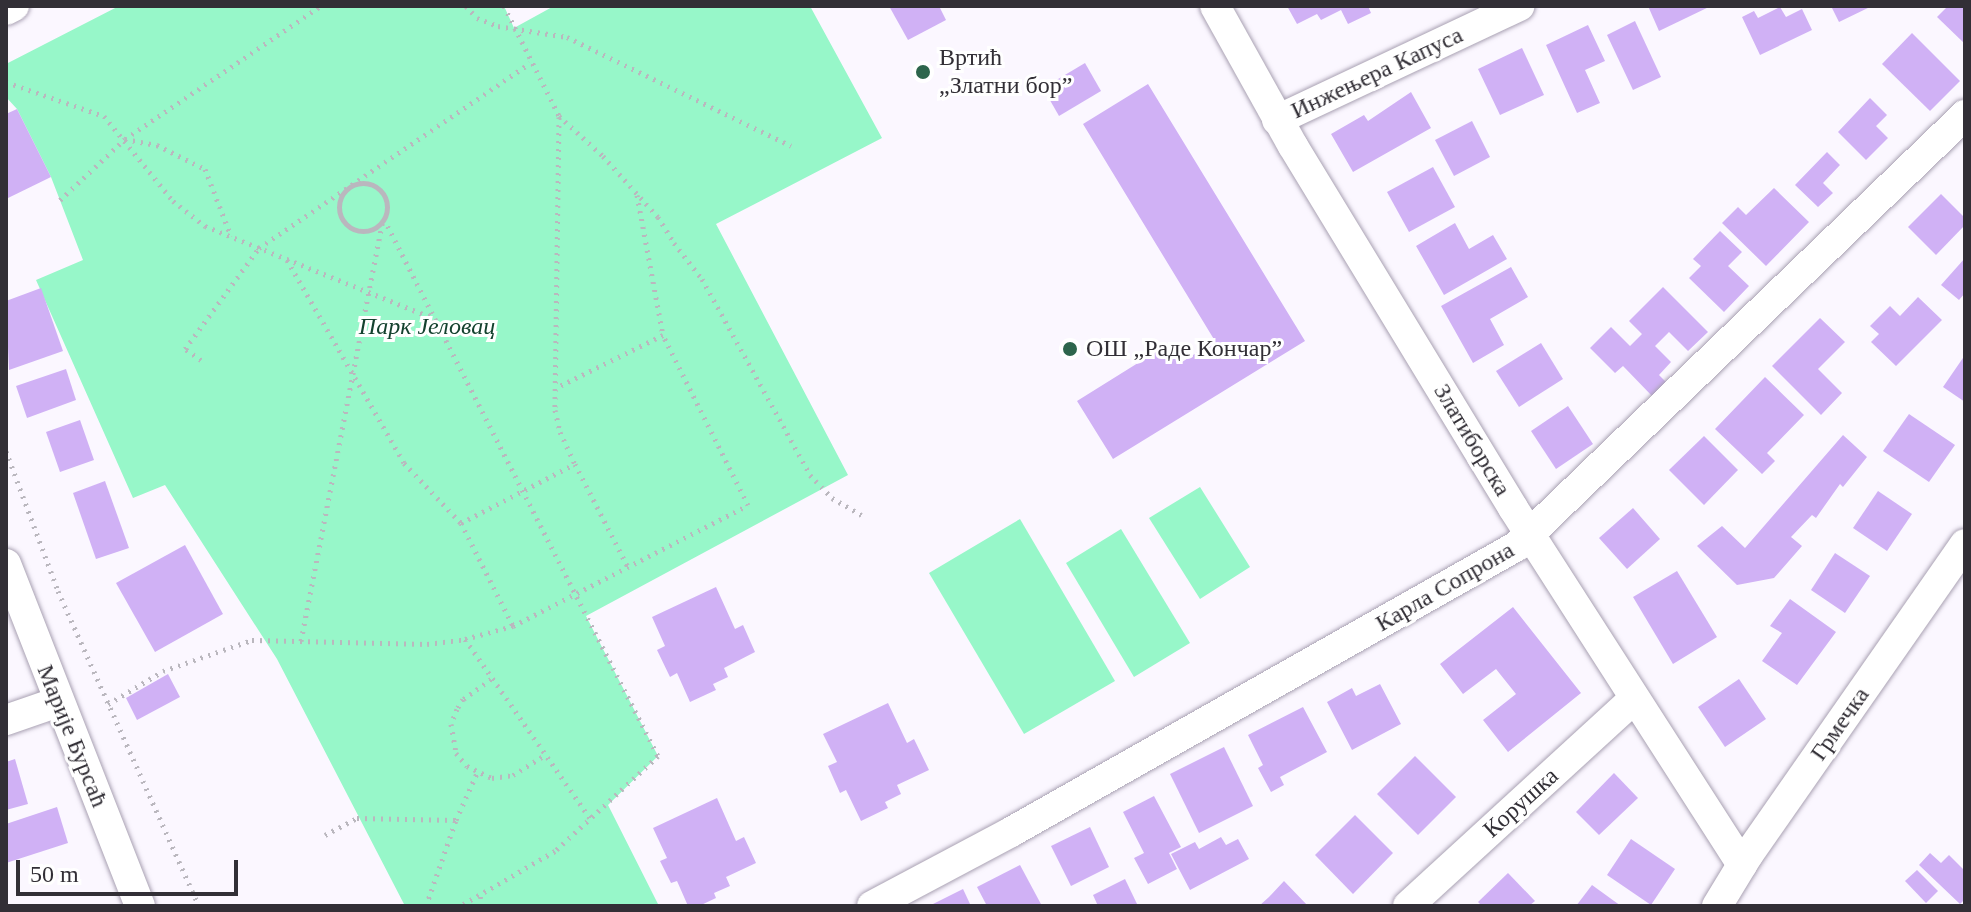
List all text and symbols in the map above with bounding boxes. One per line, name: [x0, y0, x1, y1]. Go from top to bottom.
street label: Инжењера Капуса: [1287, 21, 1467, 125]
place label: Вртић „Златни бор”: [939, 44, 1072, 100]
marker: Вртић „Златни бор”: [914, 63, 932, 81]
park label: Парк Јеловац: [359, 313, 495, 341]
place label: ОШ „Раде Кончар”: [1086, 335, 1282, 363]
marker: ОШ „Раде Кончар”: [1061, 340, 1079, 358]
street label: Златиборска: [1427, 379, 1517, 501]
street label: Карла Сопрона: [1371, 536, 1519, 638]
street label: Марије Бурсаћ: [30, 661, 114, 811]
street label: Грмечка: [1804, 682, 1876, 766]
street label: Корушка: [1478, 762, 1564, 844]
scale bar: [20, 844, 242, 894]
text: 50 m: [30, 861, 79, 887]

